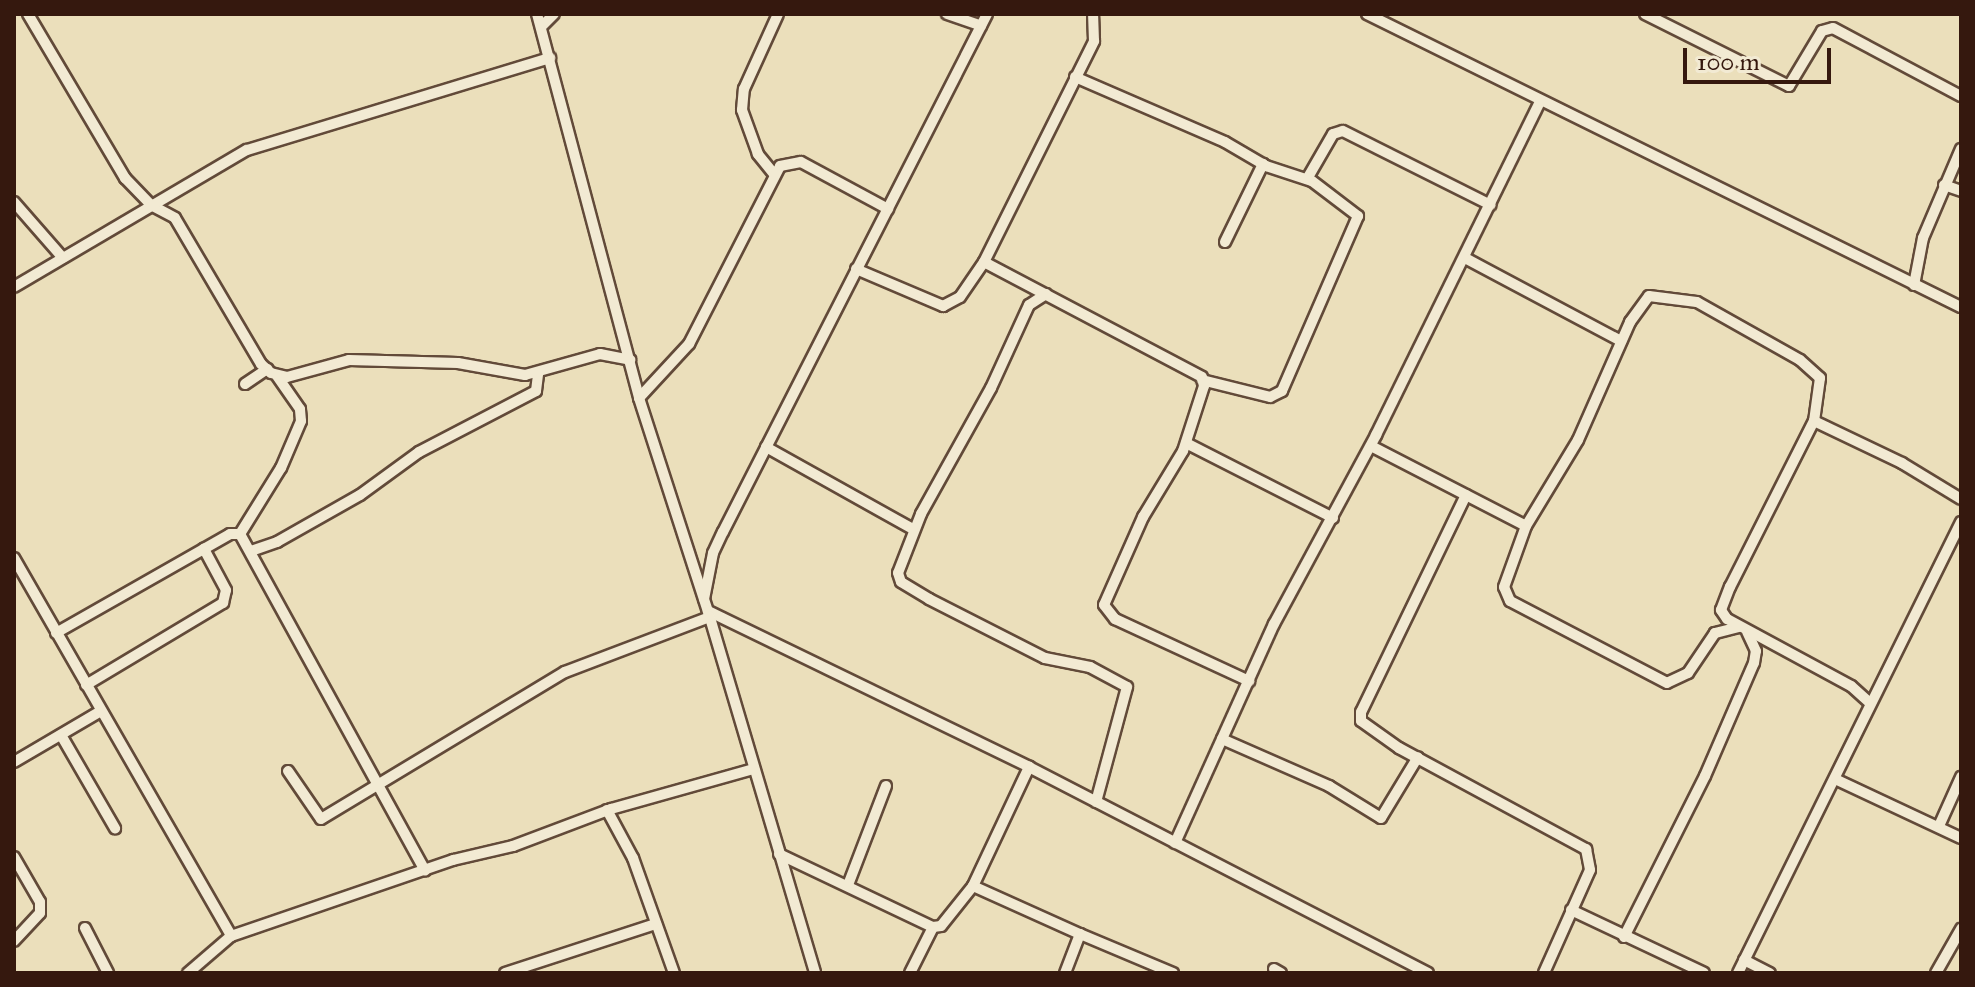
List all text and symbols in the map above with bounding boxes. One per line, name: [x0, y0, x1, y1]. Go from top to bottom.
scale bar: [1687, 32, 1835, 82]
text: 100 m: [1697, 47, 1760, 77]

